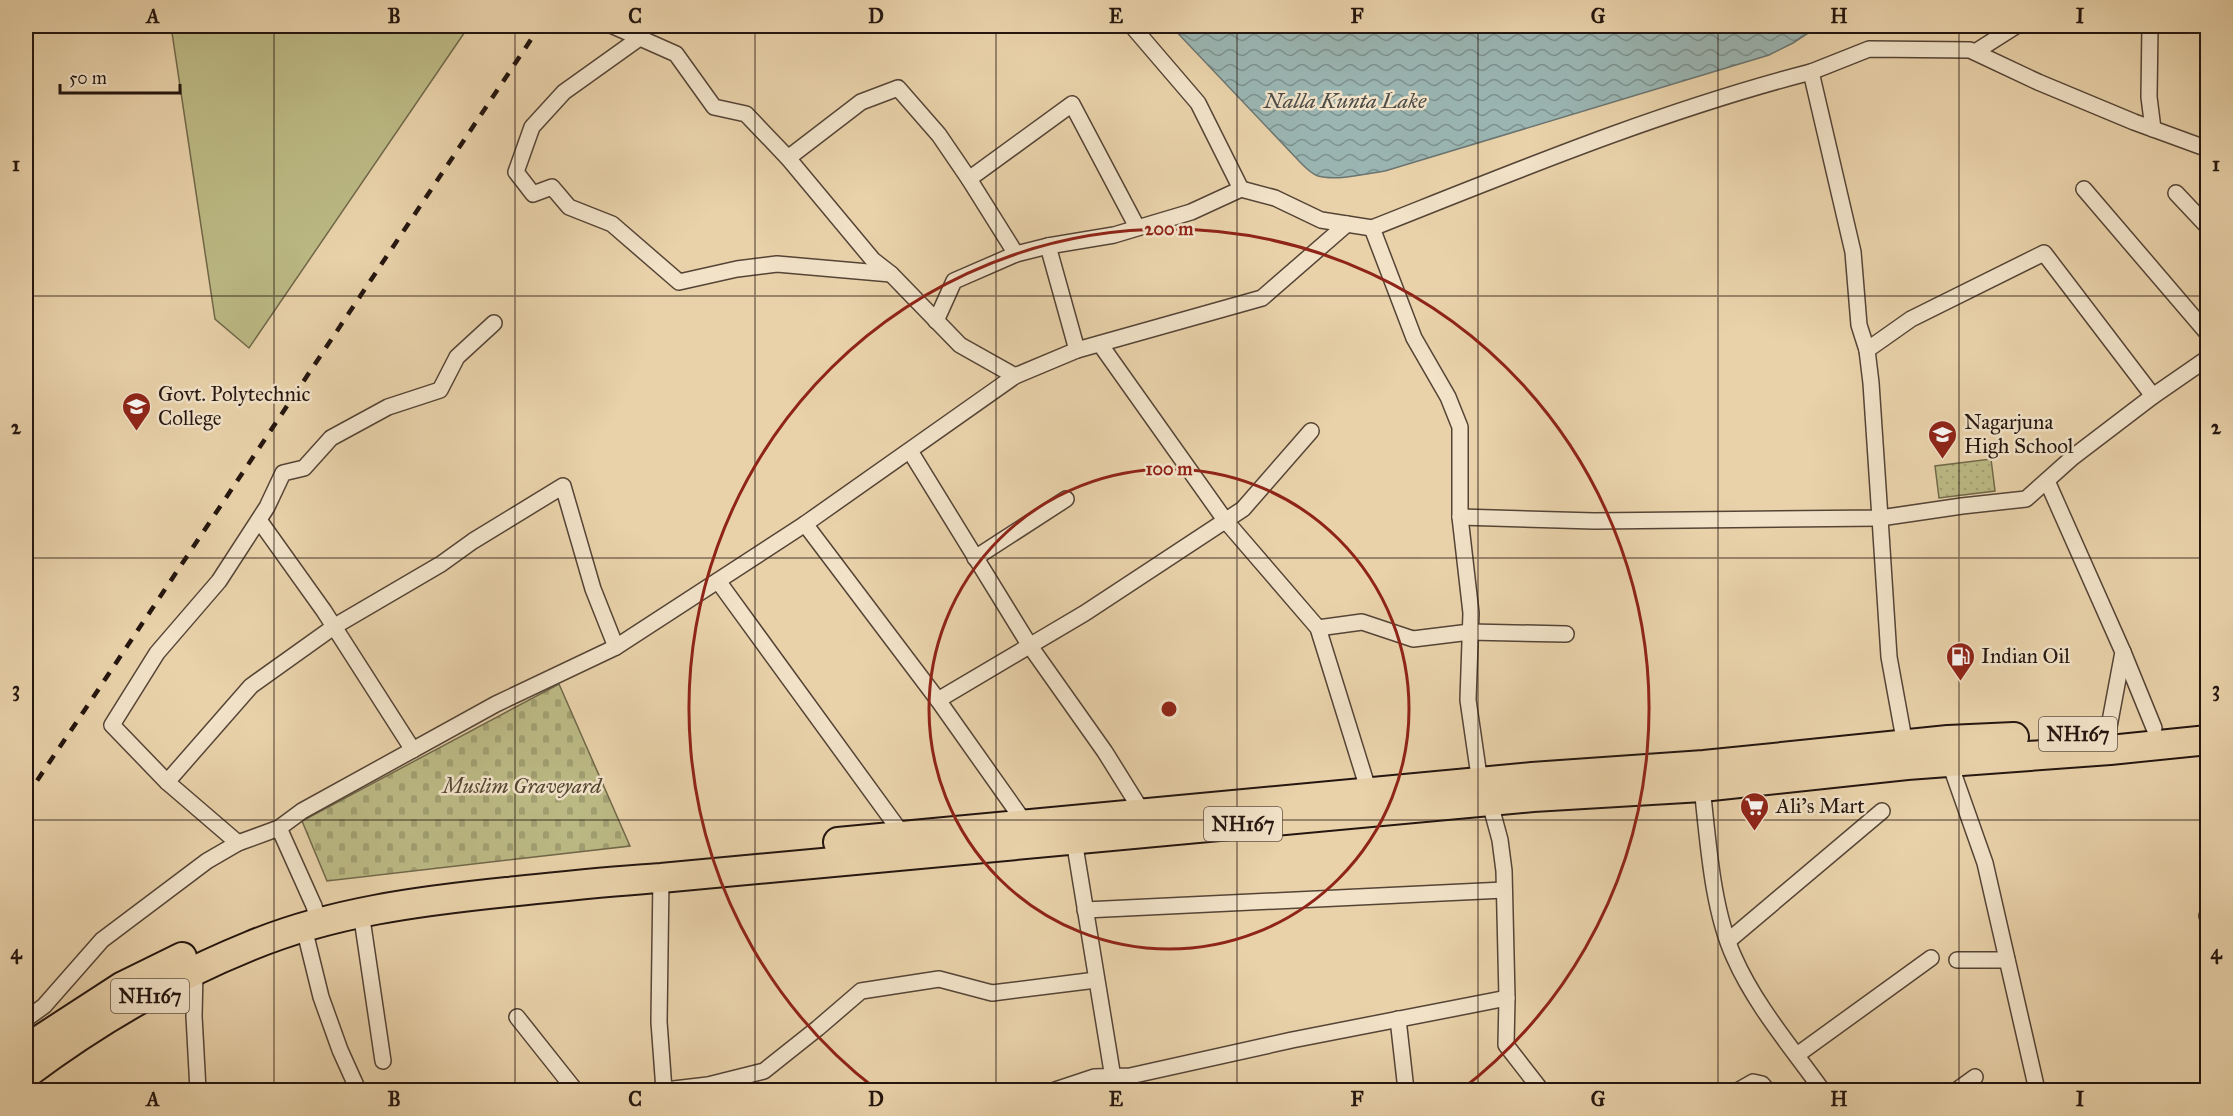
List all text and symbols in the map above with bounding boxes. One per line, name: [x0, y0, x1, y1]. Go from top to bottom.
text: A: [144, 4, 160, 28]
text: B: [387, 4, 401, 28]
text: C: [628, 4, 642, 28]
text: D: [868, 4, 884, 28]
text: E: [1109, 4, 1124, 28]
text: F: [1350, 4, 1364, 28]
text: G: [1591, 4, 1606, 28]
text: H: [1830, 4, 1848, 28]
text: I: [2076, 4, 2085, 28]
scale bar: [60, 57, 180, 95]
text: 50 m: [69, 67, 107, 89]
water label: Nalla Kunta Lake: [1262, 87, 1427, 114]
text: 1: [12, 152, 20, 176]
text: 1: [2212, 152, 2220, 176]
text: 200 m: [1145, 218, 1194, 240]
place label: Govt. Polytechnic College: [158, 381, 311, 431]
school or university icon: Govt. Polytechnic College: [121, 390, 153, 432]
place label: Nagarjuna High School: [1964, 409, 2074, 459]
text: 2: [11, 415, 22, 439]
text: 2: [2211, 415, 2222, 439]
school or university icon: Nagarjuna High School: [1927, 418, 1959, 460]
text: 100 m: [1146, 458, 1193, 480]
fuel station icon: Indian Oil: [1944, 640, 1976, 682]
place label: Indian Oil: [1981, 643, 2070, 669]
text: 3: [12, 677, 20, 702]
text: 3: [2212, 677, 2220, 702]
centre of rings: [1159, 699, 1179, 719]
road number: NH167: [2039, 717, 2117, 751]
park label: Muslim Graveyard: [440, 773, 604, 799]
supermarket icon: Ali’s Mart: [1739, 790, 1771, 832]
place label: Ali’s Mart: [1775, 793, 1865, 819]
road number: NH167: [1204, 807, 1282, 841]
text: 4: [10, 940, 22, 965]
text: 4: [2210, 940, 2222, 965]
road number: NH167: [111, 979, 189, 1013]
text: A: [144, 1087, 160, 1111]
text: B: [387, 1087, 401, 1111]
text: C: [628, 1087, 642, 1111]
text: D: [868, 1087, 884, 1111]
text: E: [1109, 1087, 1124, 1111]
text: F: [1350, 1087, 1364, 1111]
text: G: [1591, 1087, 1606, 1111]
text: H: [1830, 1087, 1848, 1111]
text: I: [2076, 1087, 2085, 1111]

